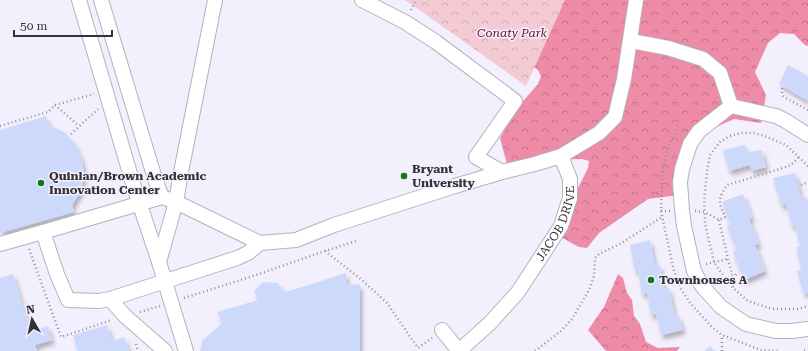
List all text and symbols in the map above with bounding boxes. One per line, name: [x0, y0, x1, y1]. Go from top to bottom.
scale bar: [14, 12, 112, 38]
text: 50 m: [20, 19, 47, 33]
park label: Conaty Park: [477, 26, 547, 40]
place label: Bryant University: [412, 162, 476, 190]
place label: Quinlan/Brown Academic Innovation Center: [49, 169, 206, 197]
marker: Bryant University: [399, 171, 409, 181]
marker: Quinlan/Brown Academic Innovation Center: [36, 178, 46, 188]
street label: JACOB DRIVE: [533, 186, 577, 264]
place label: Townhouses A: [659, 273, 748, 287]
marker: Townhouses A: [646, 275, 656, 285]
north arrow: [12, 299, 52, 339]
text: N: [25, 302, 36, 317]

